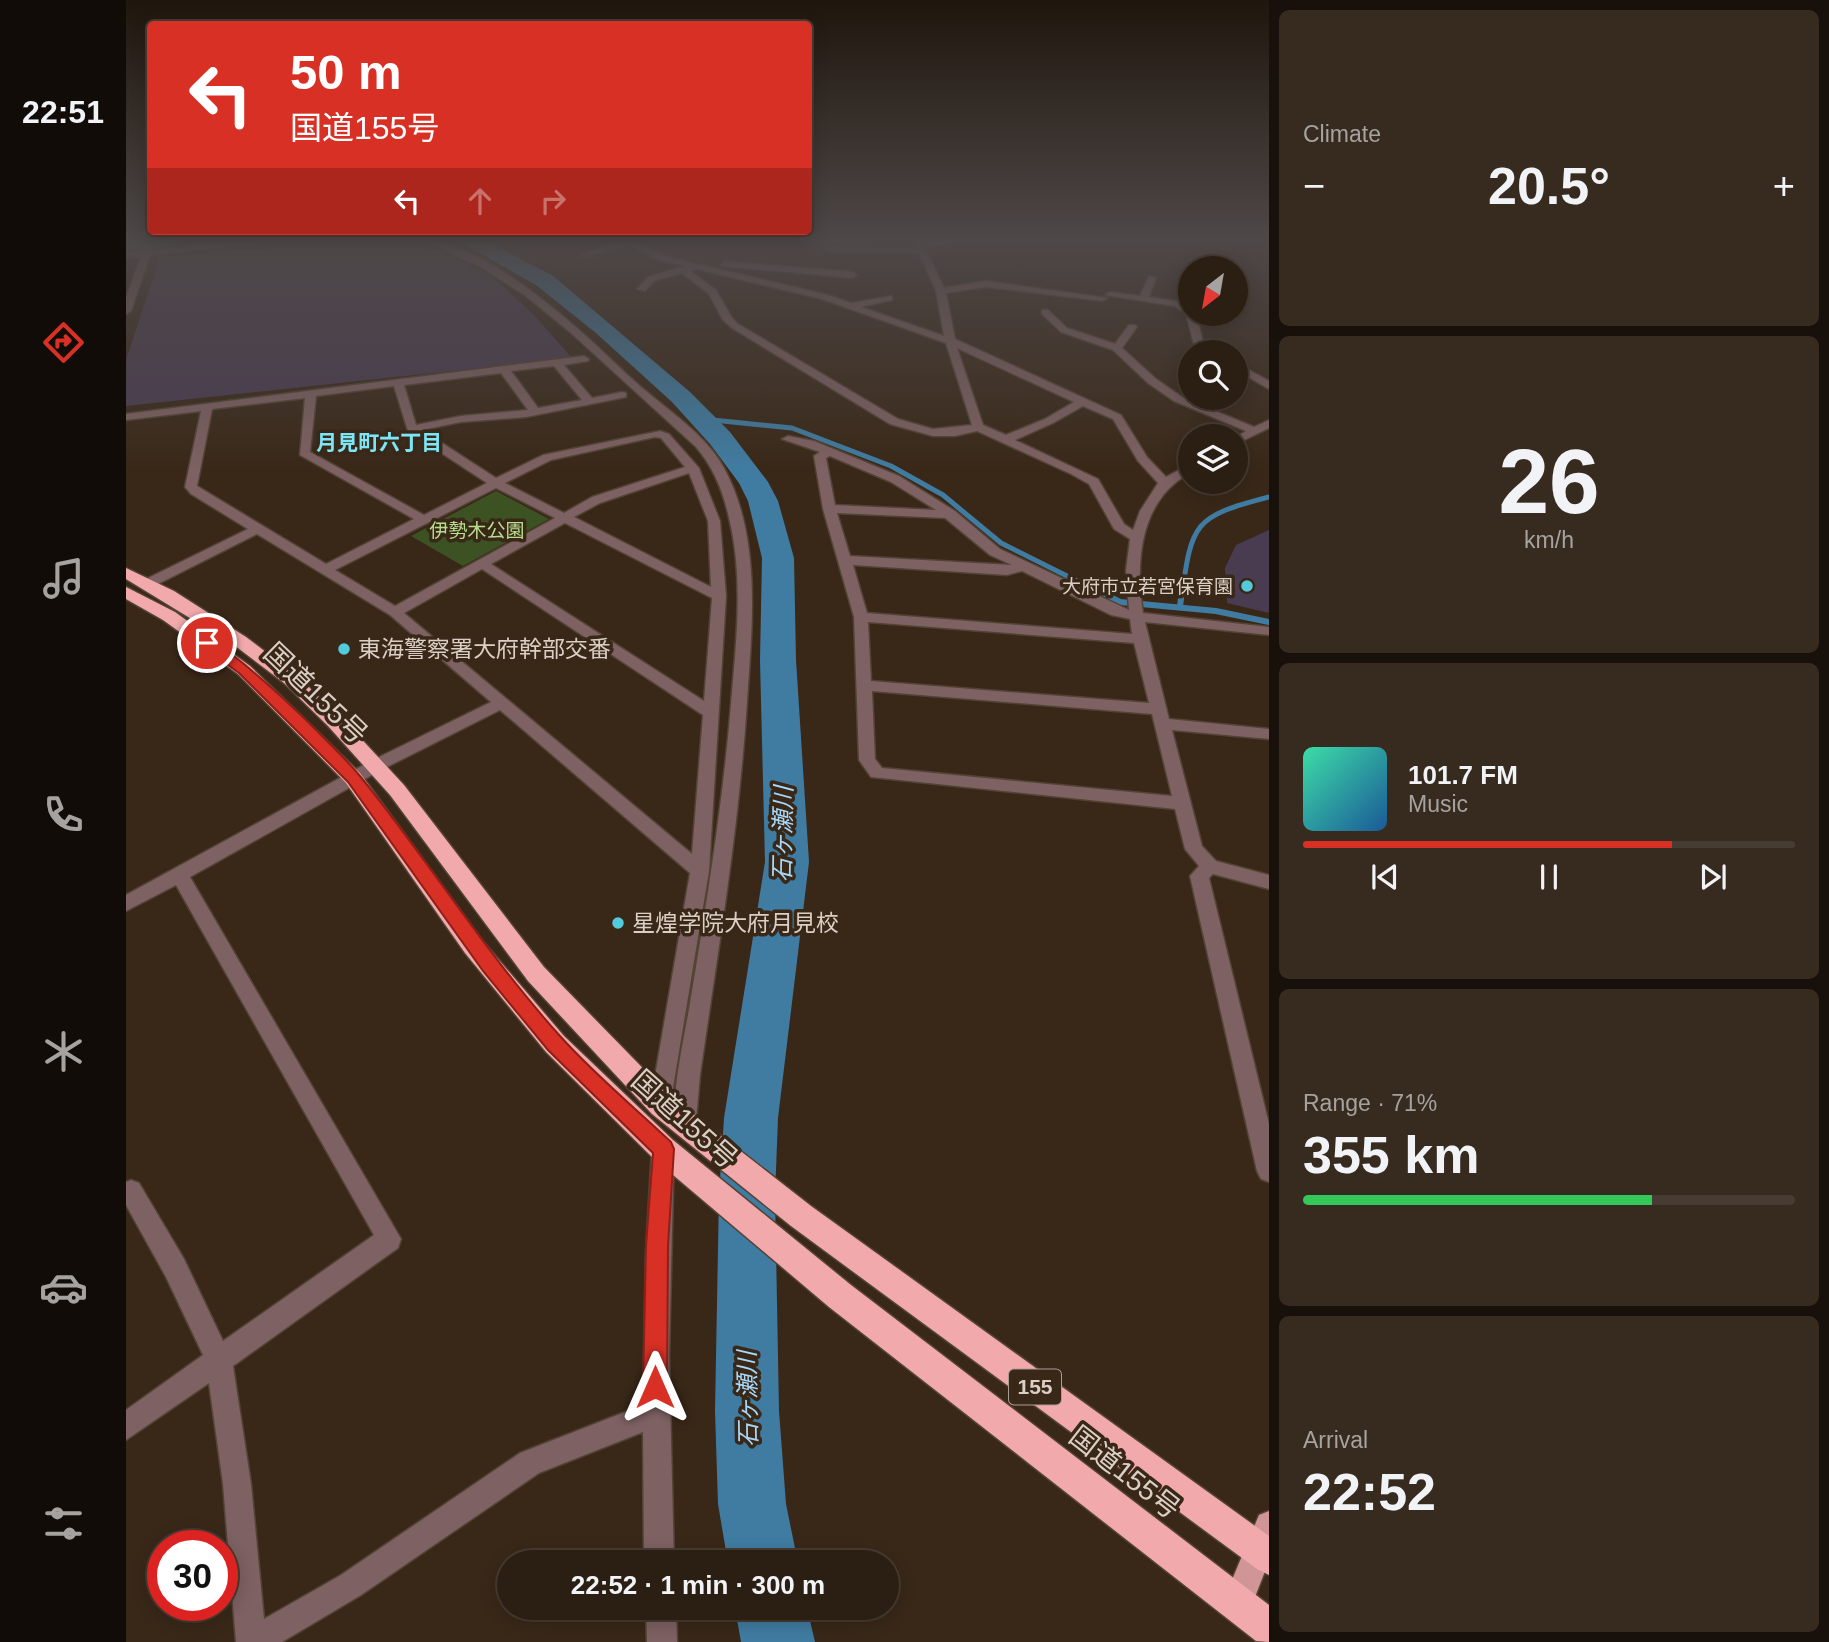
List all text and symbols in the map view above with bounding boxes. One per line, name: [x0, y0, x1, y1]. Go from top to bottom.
text: 50 m: [290, 45, 402, 99]
icon: left: [175, 49, 266, 140]
text: 22:51: [22, 94, 104, 130]
text: 国道155号: [290, 110, 439, 146]
text: Climate: [1303, 121, 1381, 147]
text: 20.5°: [1488, 157, 1610, 215]
text: −: [1303, 165, 1325, 207]
text: +: [1773, 165, 1795, 207]
icon: left: [388, 182, 426, 220]
icon: ahead: [461, 182, 499, 220]
icon: right: [534, 182, 572, 220]
north arrow: [1178, 256, 1248, 326]
map controls: [1178, 256, 1248, 494]
icon: directions: [39, 318, 88, 367]
button: search: [1178, 340, 1248, 410]
button: layers: [1178, 424, 1248, 494]
district label: 月見町六丁目: [316, 431, 442, 454]
text: 26: [1498, 431, 1600, 532]
park label: 伊勢木公園: [429, 520, 525, 541]
text: km/h: [1524, 527, 1574, 553]
icon: music: [39, 554, 88, 603]
place label: 大府市立若宮保育園: [1062, 576, 1233, 597]
marker: 大府市立若宮保育園: [1239, 578, 1255, 594]
pin: [177, 613, 237, 673]
icon: arrive: [188, 624, 226, 662]
place label: 東海警察署大府幹部交番: [358, 636, 611, 662]
street label: 国道155号: [258, 637, 373, 750]
marker: 東海警察署大府幹部交番: [336, 641, 352, 657]
text: 101.7 FM: [1408, 760, 1518, 790]
water label: 石ヶ瀬川: [768, 783, 797, 882]
icon: phone: [39, 790, 88, 839]
text: Music: [1408, 791, 1468, 817]
icon: previous: [1366, 858, 1404, 896]
icon: pause: [1530, 858, 1568, 896]
icon: next: [1694, 858, 1732, 896]
place label: 星煌学院大府月見校: [632, 910, 839, 936]
marker: 星煌学院大府月見校: [610, 915, 626, 931]
icon: climate: [39, 1027, 88, 1076]
street label: 国道155号: [626, 1064, 744, 1175]
text: Range · 71%: [1303, 1090, 1437, 1116]
text: 355 km: [1303, 1126, 1479, 1184]
icon: car: [39, 1263, 88, 1312]
water label: 石ヶ瀬川: [733, 1348, 762, 1447]
position arrow: [618, 1350, 692, 1424]
road number: 155: [1009, 1370, 1061, 1404]
street label: 国道155号: [1064, 1420, 1186, 1525]
text: Arrival: [1303, 1427, 1368, 1453]
text: 22:52: [1303, 1463, 1436, 1521]
icon: filters: [39, 1499, 88, 1548]
speed limit sign: 30: [147, 1530, 238, 1621]
text: 22:52 · 1 min · 300 m: [571, 1570, 825, 1600]

